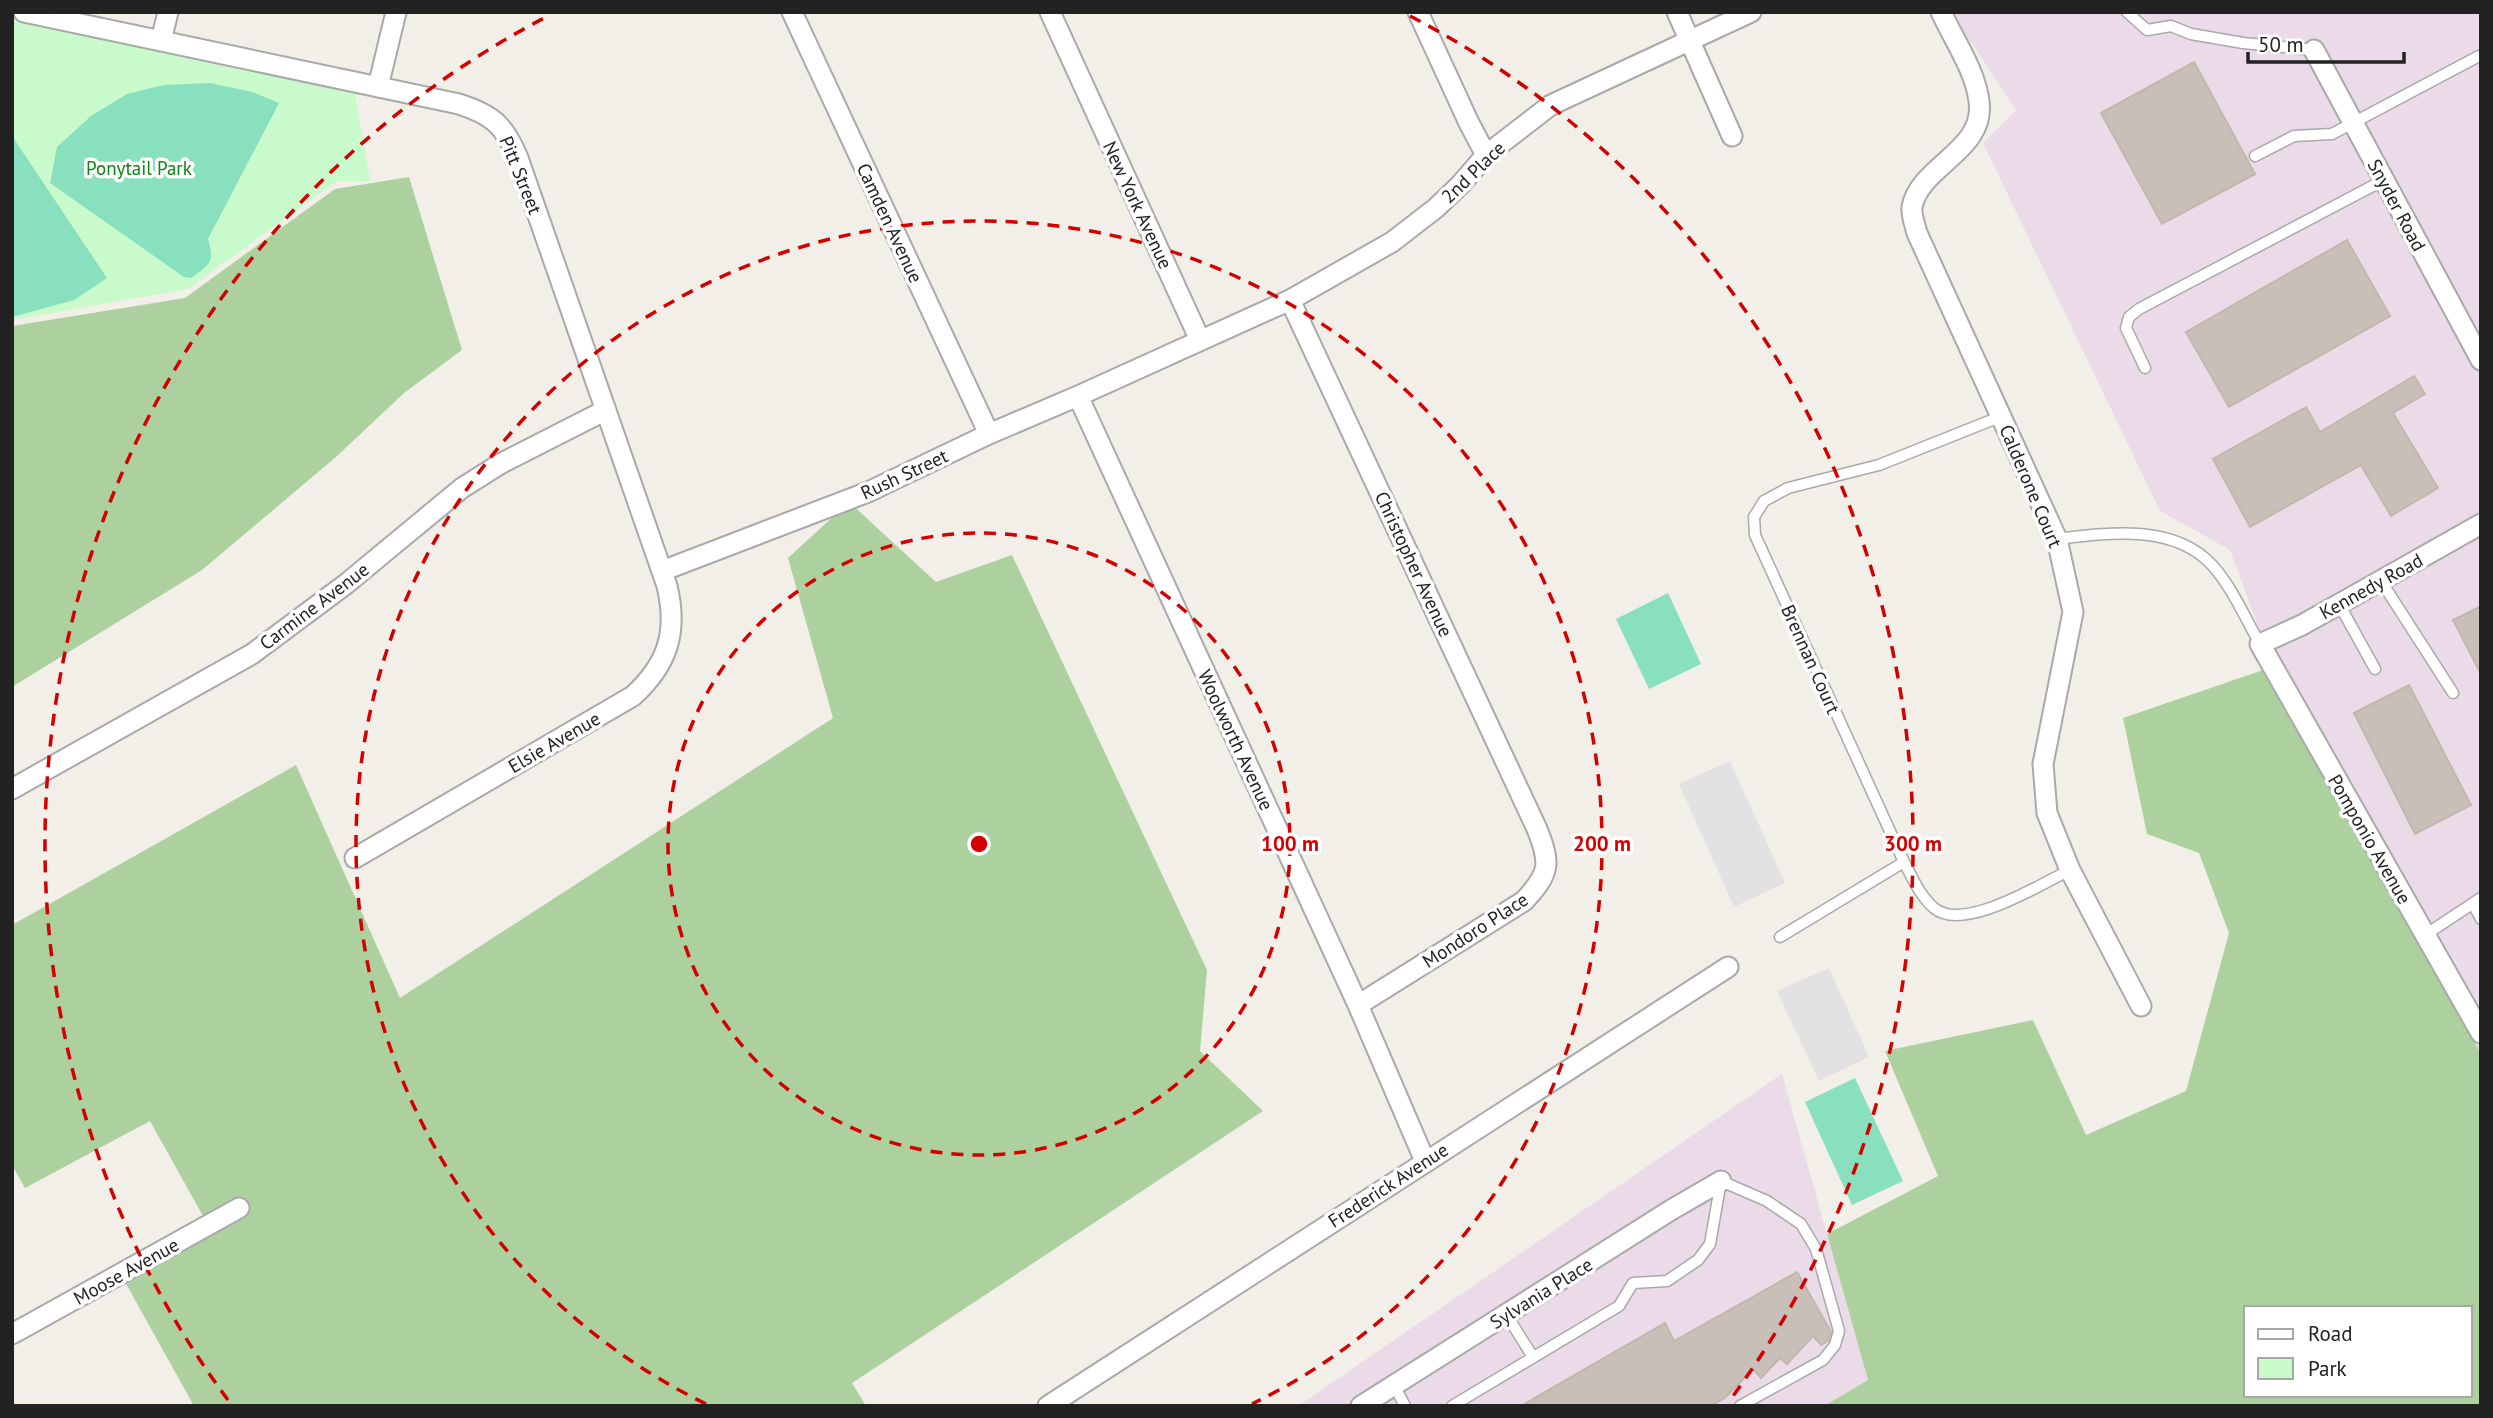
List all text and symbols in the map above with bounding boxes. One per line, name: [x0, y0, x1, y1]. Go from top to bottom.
scale bar: [2248, 21, 2404, 65]
text: 50 m: [2258, 31, 2304, 58]
street label: Pitt Street: [494, 132, 548, 218]
street label: 2nd Place: [1436, 136, 1510, 208]
street label: New York Avenue: [1098, 137, 1178, 273]
street label: Snyder Road: [2363, 155, 2431, 255]
park label: Ponytail Park: [86, 156, 192, 180]
street label: Camden Avenue: [852, 159, 928, 287]
street label: Calderone Court: [1994, 421, 2068, 552]
street label: Rush Street: [857, 443, 952, 505]
street label: Christopher Avenue: [1370, 487, 1458, 641]
street label: Kennedy Road: [2315, 548, 2427, 624]
street label: Carmine Avenue: [255, 557, 373, 655]
street label: Brennan Court: [1776, 601, 1846, 718]
street label: Woolworth Avenue: [1193, 666, 1279, 814]
street label: Elsie Avenue: [504, 706, 604, 778]
street label: Pomponio Avenue: [2323, 770, 2417, 908]
text: 100 m: [1261, 830, 1319, 857]
text: 200 m: [1573, 830, 1631, 857]
text: 300 m: [1884, 830, 1942, 857]
centre of rings: [967, 832, 991, 856]
street label: Mondoro Place: [1418, 887, 1532, 973]
street label: Frederick Avenue: [1323, 1137, 1453, 1233]
street label: Moose Avenue: [69, 1232, 183, 1310]
street label: Sylvania Place: [1485, 1252, 1597, 1334]
legend: [2244, 1306, 2472, 1397]
text: Road: [2308, 1320, 2352, 1347]
text: Park: [2308, 1355, 2347, 1382]

